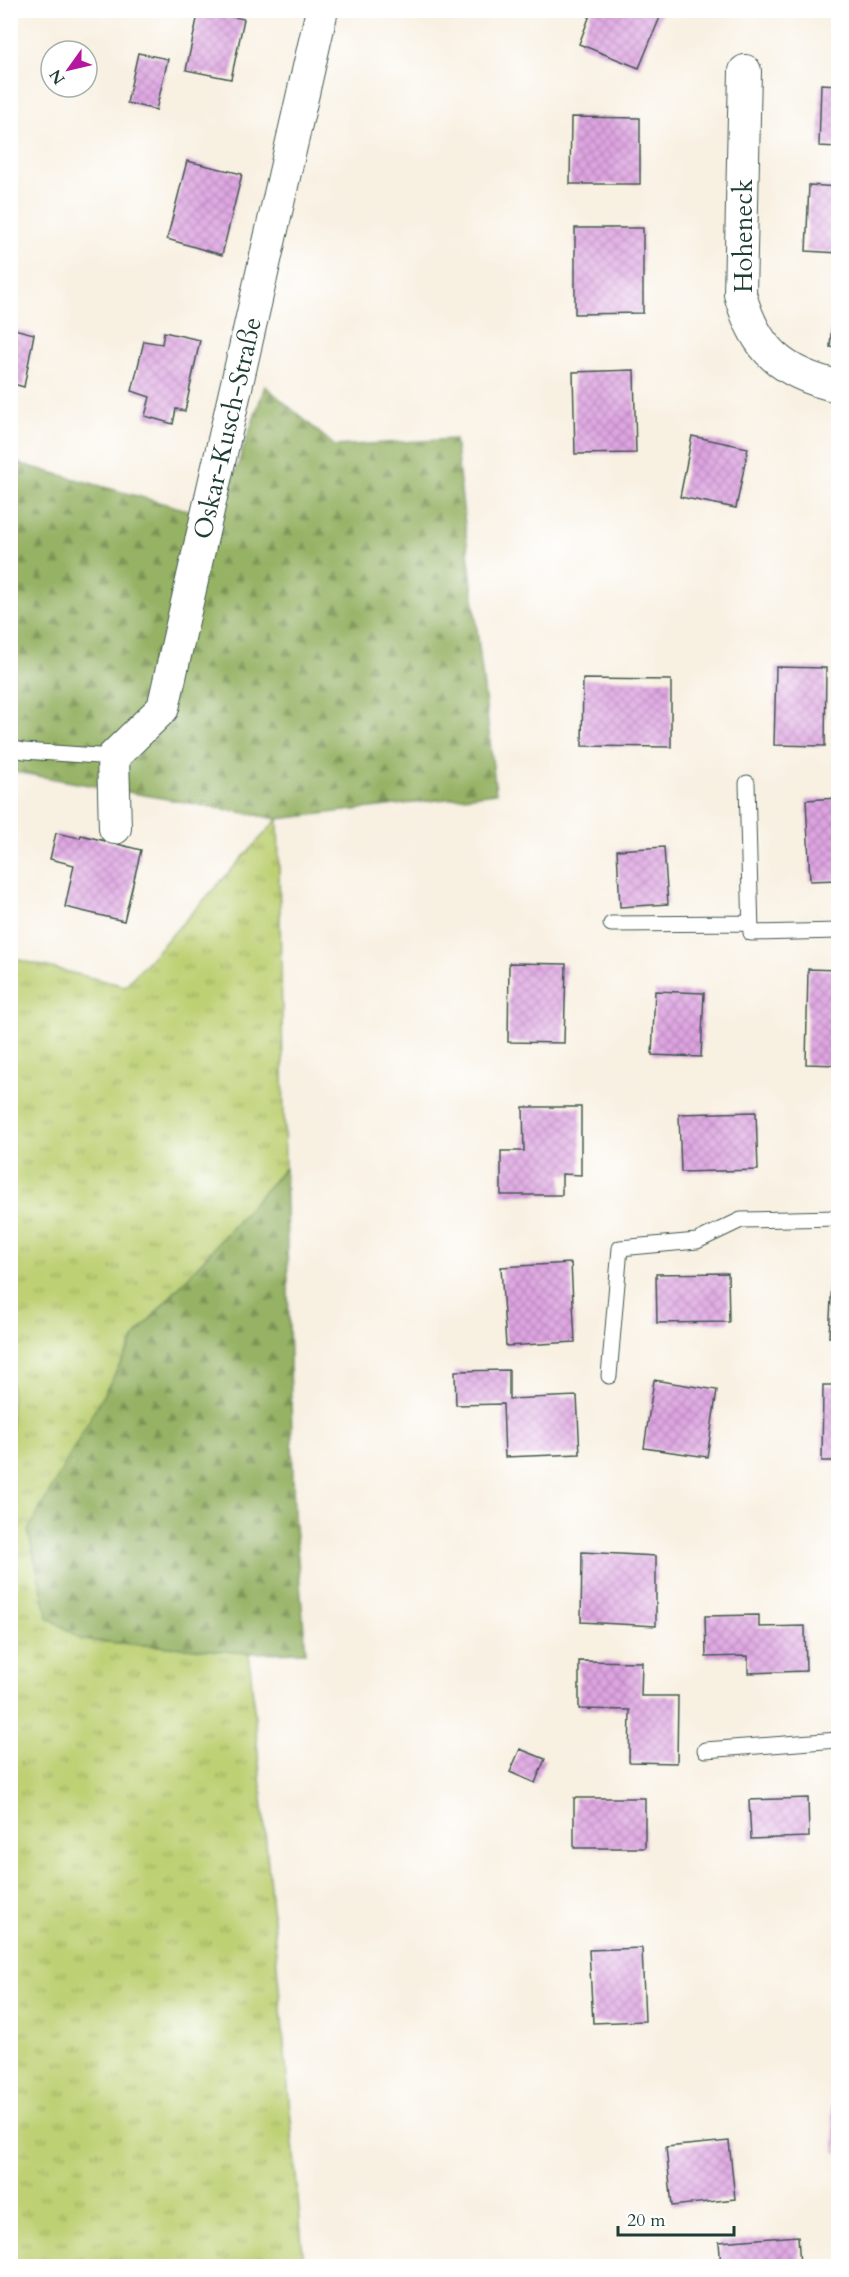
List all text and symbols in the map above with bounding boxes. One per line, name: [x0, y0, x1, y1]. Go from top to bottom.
north arrow: [39, 39, 99, 99]
text: N: [44, 65, 70, 89]
street label: Hoheneck: [726, 179, 761, 293]
street label: Oskar-Kusch-Straße: [185, 314, 270, 542]
scale bar: [618, 2199, 734, 2237]
text: 20 m: [627, 2208, 666, 2233]

